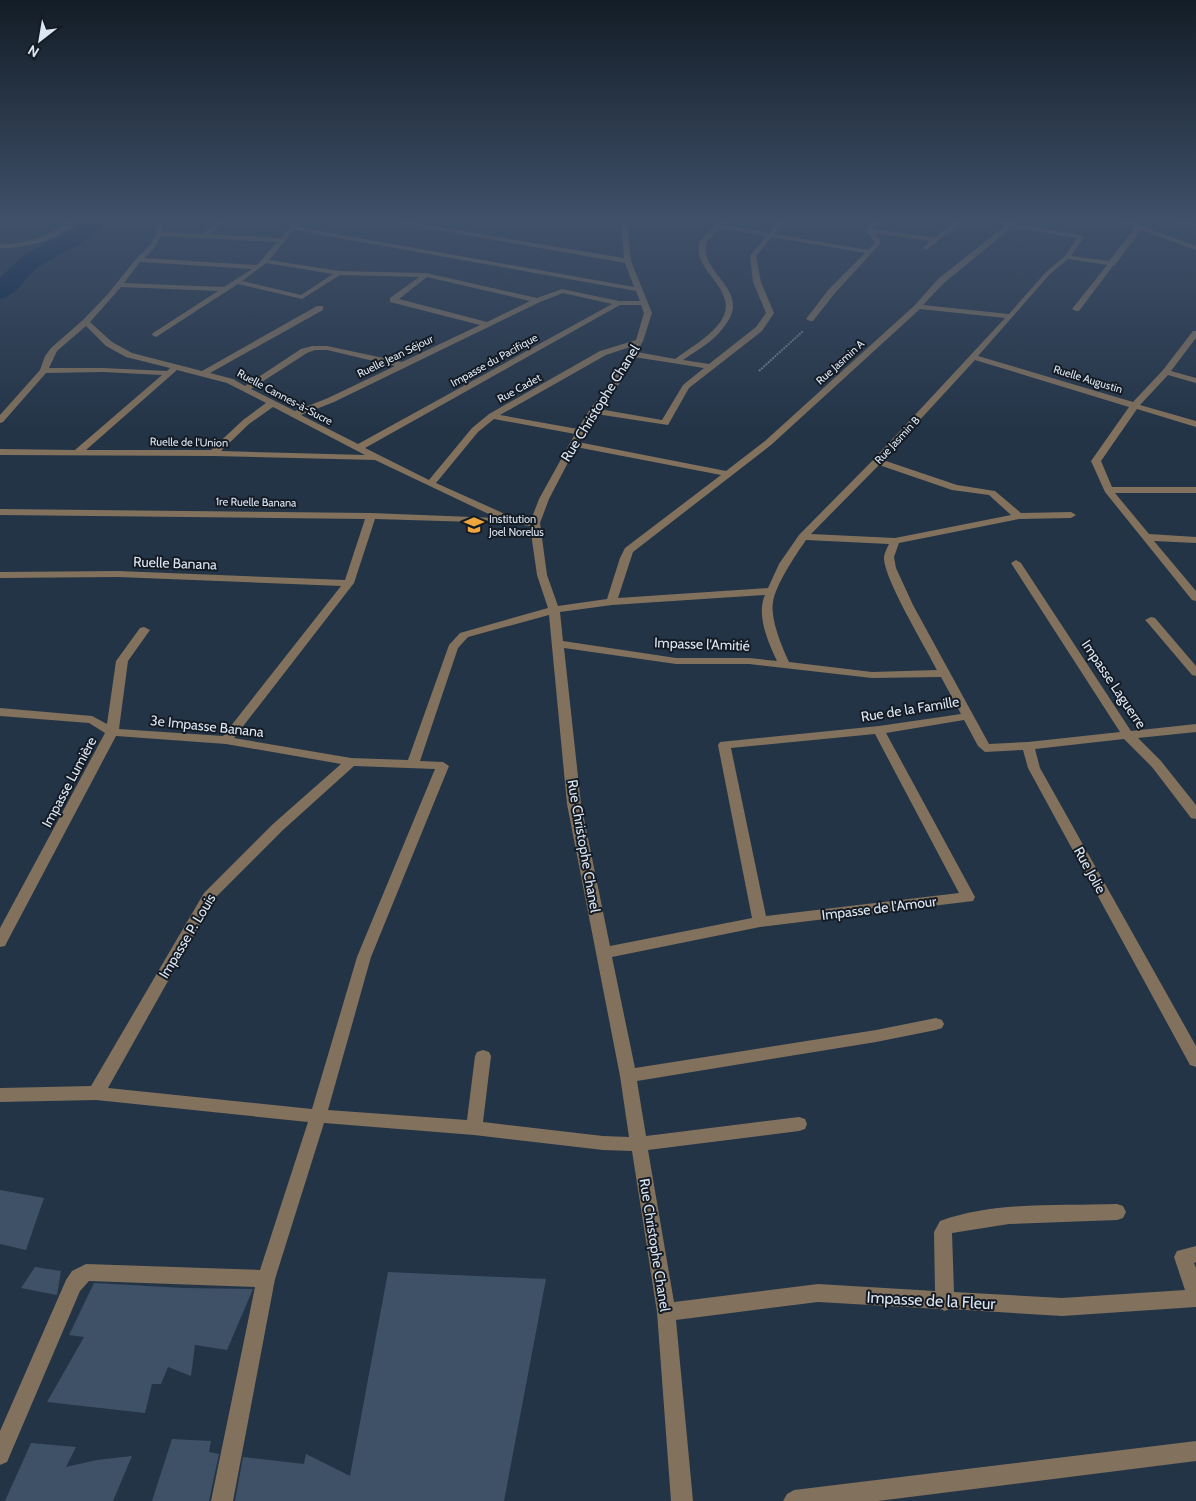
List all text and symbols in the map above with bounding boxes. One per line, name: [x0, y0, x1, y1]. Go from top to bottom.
north arrow: [15, 15, 65, 65]
text: N: [24, 41, 42, 61]
street label: Impasse du Pacifique: [448, 330, 540, 390]
street label: Ruelle Jean Séjour: [355, 331, 436, 380]
street label: Rue Jasmin A: [813, 336, 867, 387]
street label: Rue Christophe Chanel: [557, 341, 644, 465]
street label: Ruelle Augustin: [1052, 362, 1124, 396]
street label: Ruelle Cannes-à-Sucre: [235, 366, 336, 428]
street label: Rue Cadet: [495, 370, 544, 406]
street label: Rue Jasmin B: [871, 413, 923, 467]
street label: Ruelle de l'Union: [150, 434, 228, 450]
street label: 1re Ruelle Banana: [215, 494, 297, 510]
place label: Institution Joel Norelus: [488, 512, 544, 539]
school or university icon: Institution Joel Norelus: [463, 514, 485, 536]
street label: Ruelle Banana: [133, 553, 217, 573]
street label: Impasse l'Amitié: [654, 633, 750, 655]
street label: Impasse Laguerre: [1078, 636, 1150, 732]
street label: Rue de la Famille: [860, 692, 960, 726]
street label: 3e Impasse Banana: [149, 711, 265, 741]
street label: Impasse Lumière: [38, 734, 100, 830]
street label: Rue Christophe Chanel: [563, 778, 605, 915]
street label: Rue Jolie: [1070, 844, 1110, 896]
street label: Impasse P. Louis: [155, 890, 219, 982]
street label: Impasse de l'Amour: [821, 892, 938, 924]
street label: Rue Christophe Chanel: [636, 1177, 675, 1314]
street label: Impasse de la Fleur: [866, 1288, 997, 1313]

